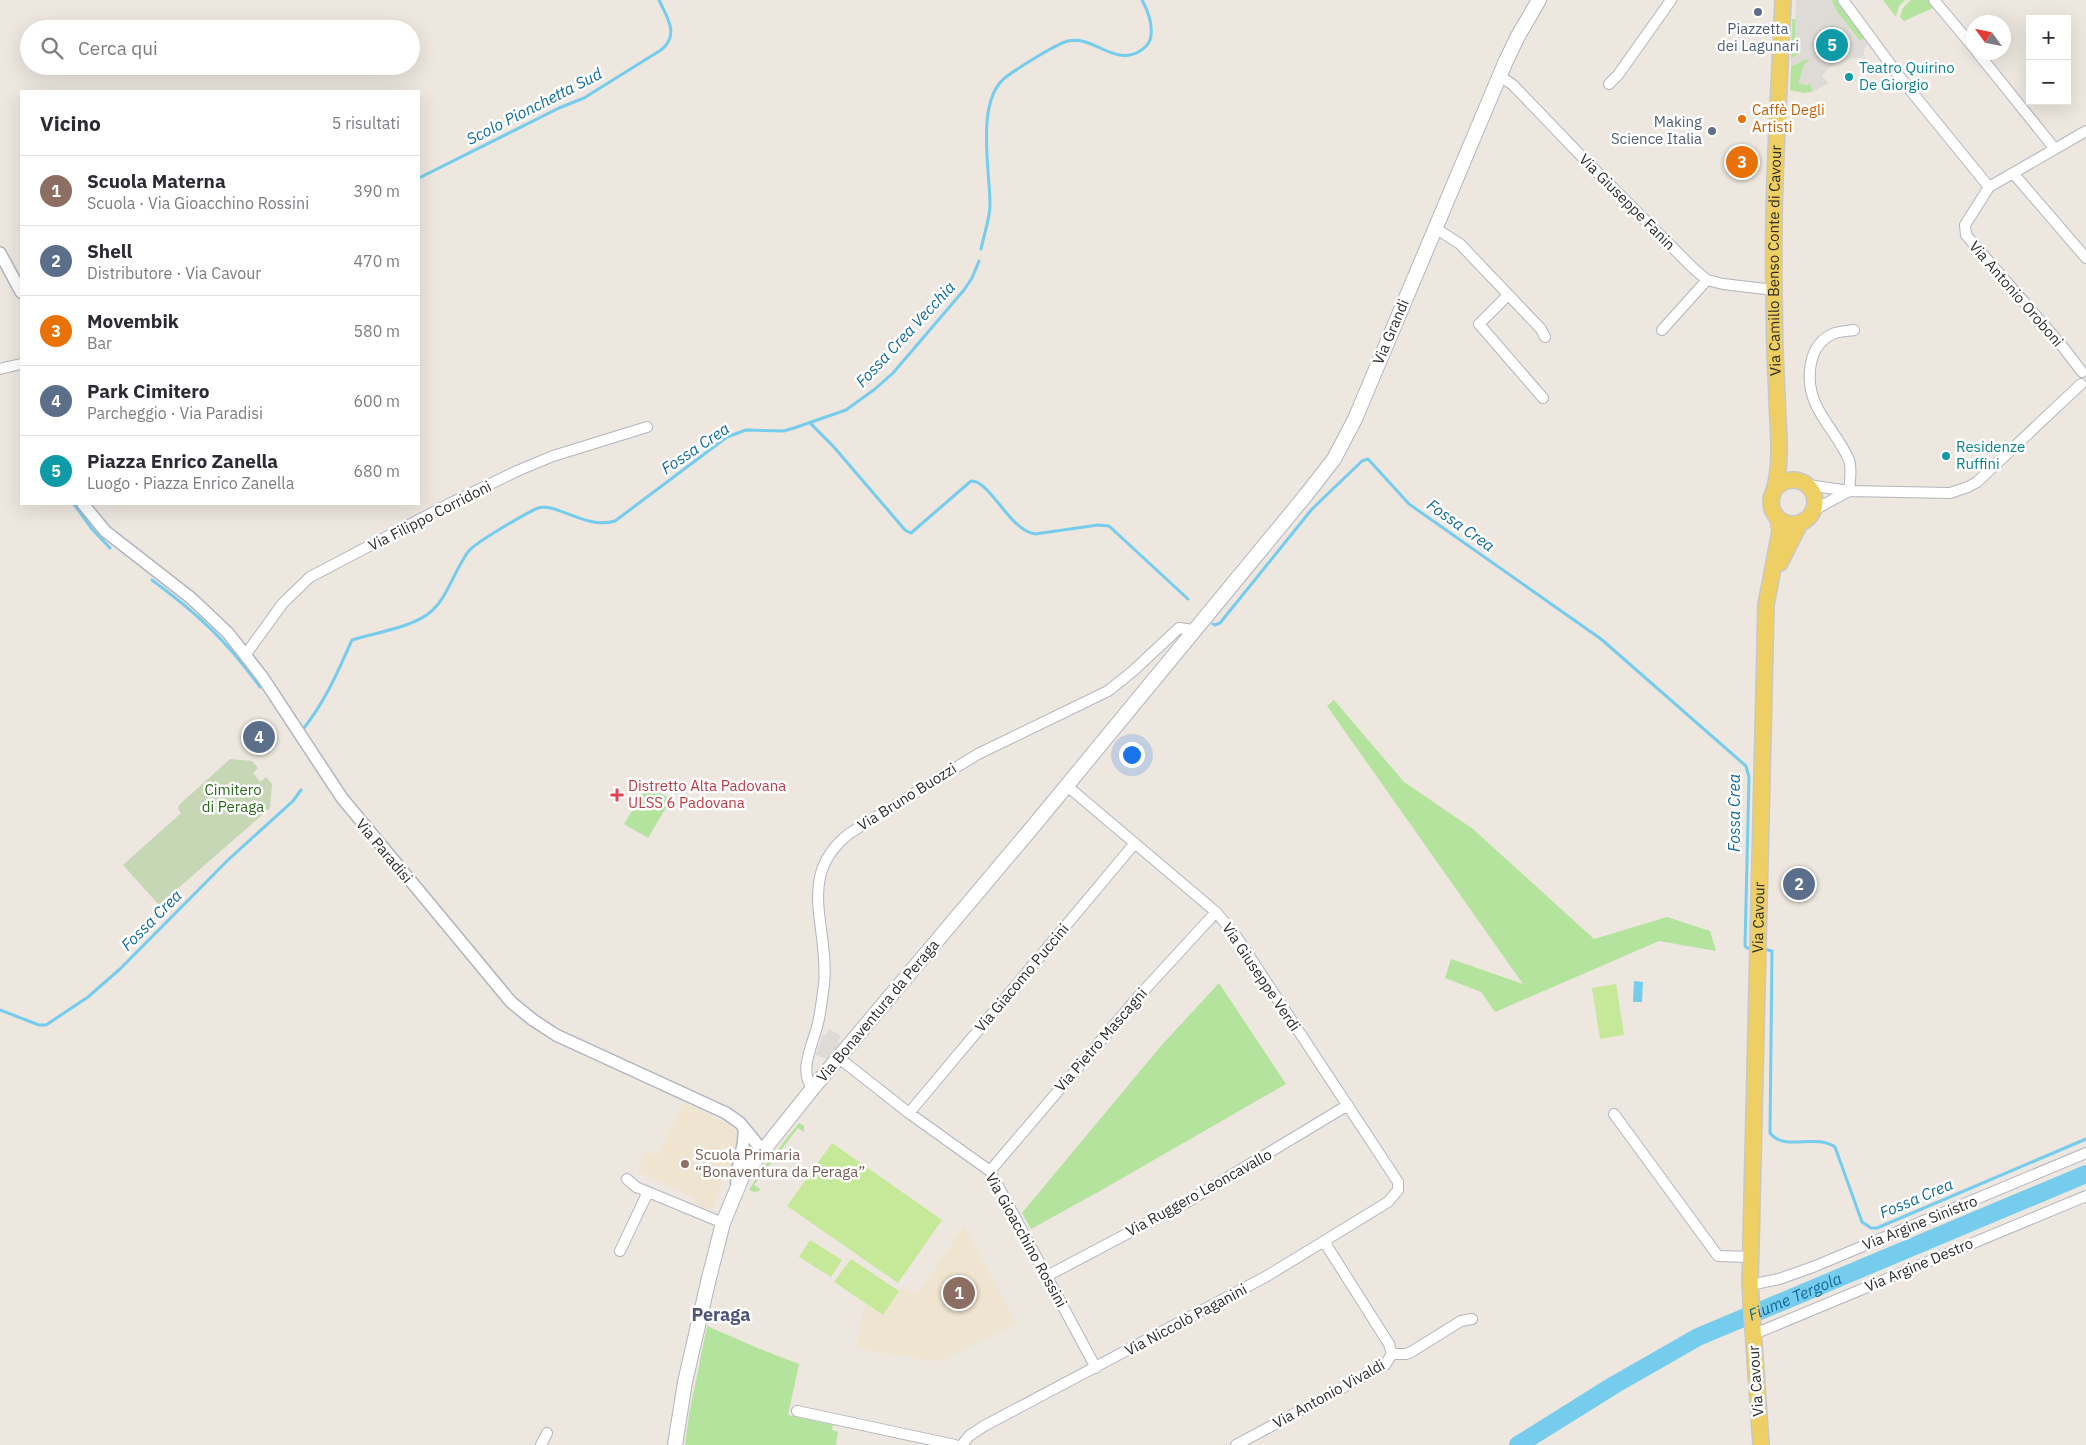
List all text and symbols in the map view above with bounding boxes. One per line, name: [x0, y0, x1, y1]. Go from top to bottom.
marker: Piazzetta dei Lagunari: [1752, 6, 1764, 18]
north arrow: [1966, 15, 2011, 60]
map controls: [2026, 15, 2071, 105]
button: +: [2026, 15, 2071, 60]
place label: Piazzetta dei Lagunari: [1717, 19, 1799, 55]
search box: [20, 20, 420, 75]
pin: 5: [1816, 26, 1848, 64]
icon: search: [38, 34, 66, 62]
text: Cerca qui: [78, 36, 158, 60]
place label: Teatro Quirino De Giorgio: [1859, 58, 1955, 94]
button: −: [2026, 60, 2071, 105]
water label: Scolo Pionchetta Sud: [463, 63, 606, 149]
marker: Teatro Quirino De Giorgio: [1843, 71, 1855, 83]
place label: Caffè Degli Artisti: [1752, 100, 1825, 136]
text: Vicino: [40, 109, 101, 137]
place label: Making Science Italia: [1611, 112, 1702, 148]
text: 5 risultati: [332, 113, 400, 133]
marker: Caffè Degli Artisti: [1736, 113, 1748, 125]
marker: Making Science Italia: [1706, 125, 1718, 137]
pin: 3: [1726, 143, 1758, 181]
street label: Via Camillo Benso Conte di Cavour: [1764, 144, 1785, 376]
street label: Via Giuseppe Fanin: [1575, 150, 1679, 254]
text: Scuola Materna: [87, 169, 226, 193]
text: 1: [51, 181, 61, 201]
text: 390 m: [353, 181, 400, 201]
text: Scuola · Via Gioacchino Rossini: [87, 193, 309, 213]
street label: Via Antonio Oroboni: [1965, 237, 2068, 351]
text: Shell: [87, 239, 132, 263]
text: 2: [51, 251, 61, 271]
text: 470 m: [353, 251, 400, 271]
text: Distributore · Via Cavour: [87, 263, 261, 283]
water label: Fossa Crea Vecchia: [851, 277, 959, 391]
street label: Via Grandi: [1368, 296, 1413, 367]
text: Movembik: [87, 309, 179, 333]
text: 3: [51, 321, 61, 341]
text: 580 m: [353, 321, 400, 341]
text: Bar: [87, 333, 112, 353]
text: Park Cimitero: [87, 379, 210, 403]
text: 4: [51, 391, 61, 411]
text: 600 m: [353, 391, 400, 411]
text: Parcheggio · Via Paradisi: [87, 403, 263, 423]
water label: Fossa Crea: [657, 418, 733, 478]
place label: Residenze Ruffini: [1956, 437, 2025, 473]
text: Piazza Enrico Zanella: [87, 449, 278, 473]
marker: Residenze Ruffini: [1940, 450, 1952, 462]
text: 5: [51, 461, 61, 481]
text: 680 m: [353, 461, 400, 481]
text: Luogo · Piazza Enrico Zanella: [87, 473, 294, 493]
street label: Via Filippo Corridoni: [365, 476, 494, 555]
water label: Fossa Crea: [1423, 494, 1499, 556]
pin: 4: [243, 718, 275, 756]
your location: [1119, 742, 1145, 768]
street label: Via Bruno Buozzi: [854, 759, 960, 835]
water label: Fossa Crea: [1724, 774, 1744, 852]
place label: Distretto Alta Padovana ULSS 6 Padovana: [628, 776, 786, 812]
park label: Cimitero di Peraga: [202, 780, 264, 816]
marker: Distretto Alta Padovana ULSS 6 Padovana: [610, 788, 624, 802]
street label: Via Paradisi: [352, 815, 417, 887]
pin: 2: [1783, 865, 1815, 903]
street label: Via Cavour: [1748, 881, 1768, 953]
water label: Fossa Crea: [116, 885, 186, 955]
street label: Via Giacomo Puccini: [971, 919, 1073, 1036]
street label: Via Giuseppe Verdi: [1218, 919, 1305, 1035]
street label: Via Bonaventura da Peraga: [812, 935, 943, 1086]
street label: Via Pietro Mascagni: [1050, 984, 1151, 1095]
place label: Scuola Primaria “Bonaventura da Peraga”: [695, 1145, 865, 1181]
street label: Via Ruggero Leoncavallo: [1123, 1145, 1275, 1241]
marker: Scuola Primaria “Bonaventura da Peraga”: [679, 1158, 691, 1170]
street label: Via Gioacchino Rossini: [982, 1169, 1071, 1310]
water label: Fossa Crea: [1876, 1174, 1956, 1222]
street label: Via Argine Sinistro: [1860, 1191, 1980, 1254]
street label: Via Argine Destro: [1862, 1233, 1976, 1296]
water label: Fiume Tergola: [1745, 1268, 1845, 1325]
pin: 1: [943, 1274, 975, 1312]
street label: Via Niccolò Paganini: [1121, 1279, 1250, 1360]
district label: Peraga: [692, 1303, 750, 1326]
street label: Via Cavour: [1744, 1344, 1767, 1417]
street label: Via Antonio Vivaldi: [1269, 1355, 1388, 1432]

